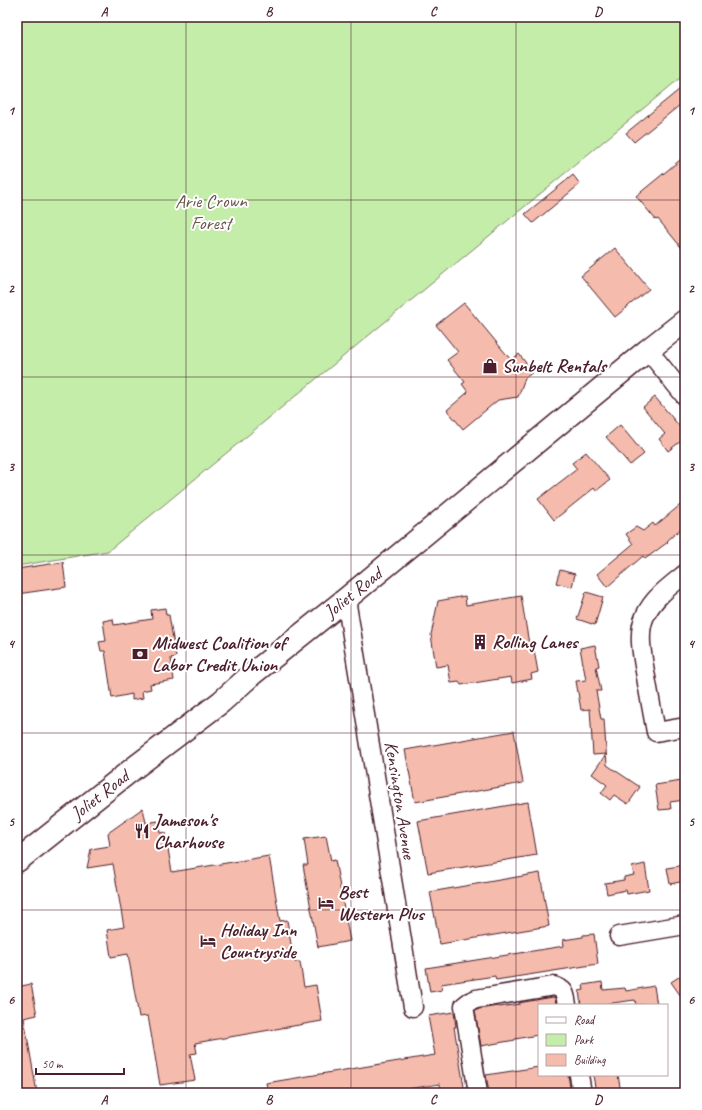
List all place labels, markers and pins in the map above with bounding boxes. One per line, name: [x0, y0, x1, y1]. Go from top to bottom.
place label: Sunbelt Rentals: [502, 354, 608, 378]
shop icon: Sunbelt Rentals: [481, 357, 499, 375]
place label: Rolling Lanes: [492, 630, 580, 654]
place label: Midwest Coalition of Labor Credit Union: [152, 631, 290, 677]
building icon: Rolling Lanes: [471, 633, 489, 651]
bank icon: Midwest Coalition of Labor Credit Union: [131, 645, 149, 663]
place label: Jameson's Charhouse: [152, 808, 225, 854]
restaurant icon: Jameson's Charhouse: [133, 822, 151, 840]
place label: Best Western Plus: [338, 880, 426, 926]
hotel icon: Best Western Plus: [317, 894, 335, 912]
place label: Holiday Inn Countryside: [220, 918, 297, 964]
hotel icon: Holiday Inn Countryside: [199, 932, 217, 950]

